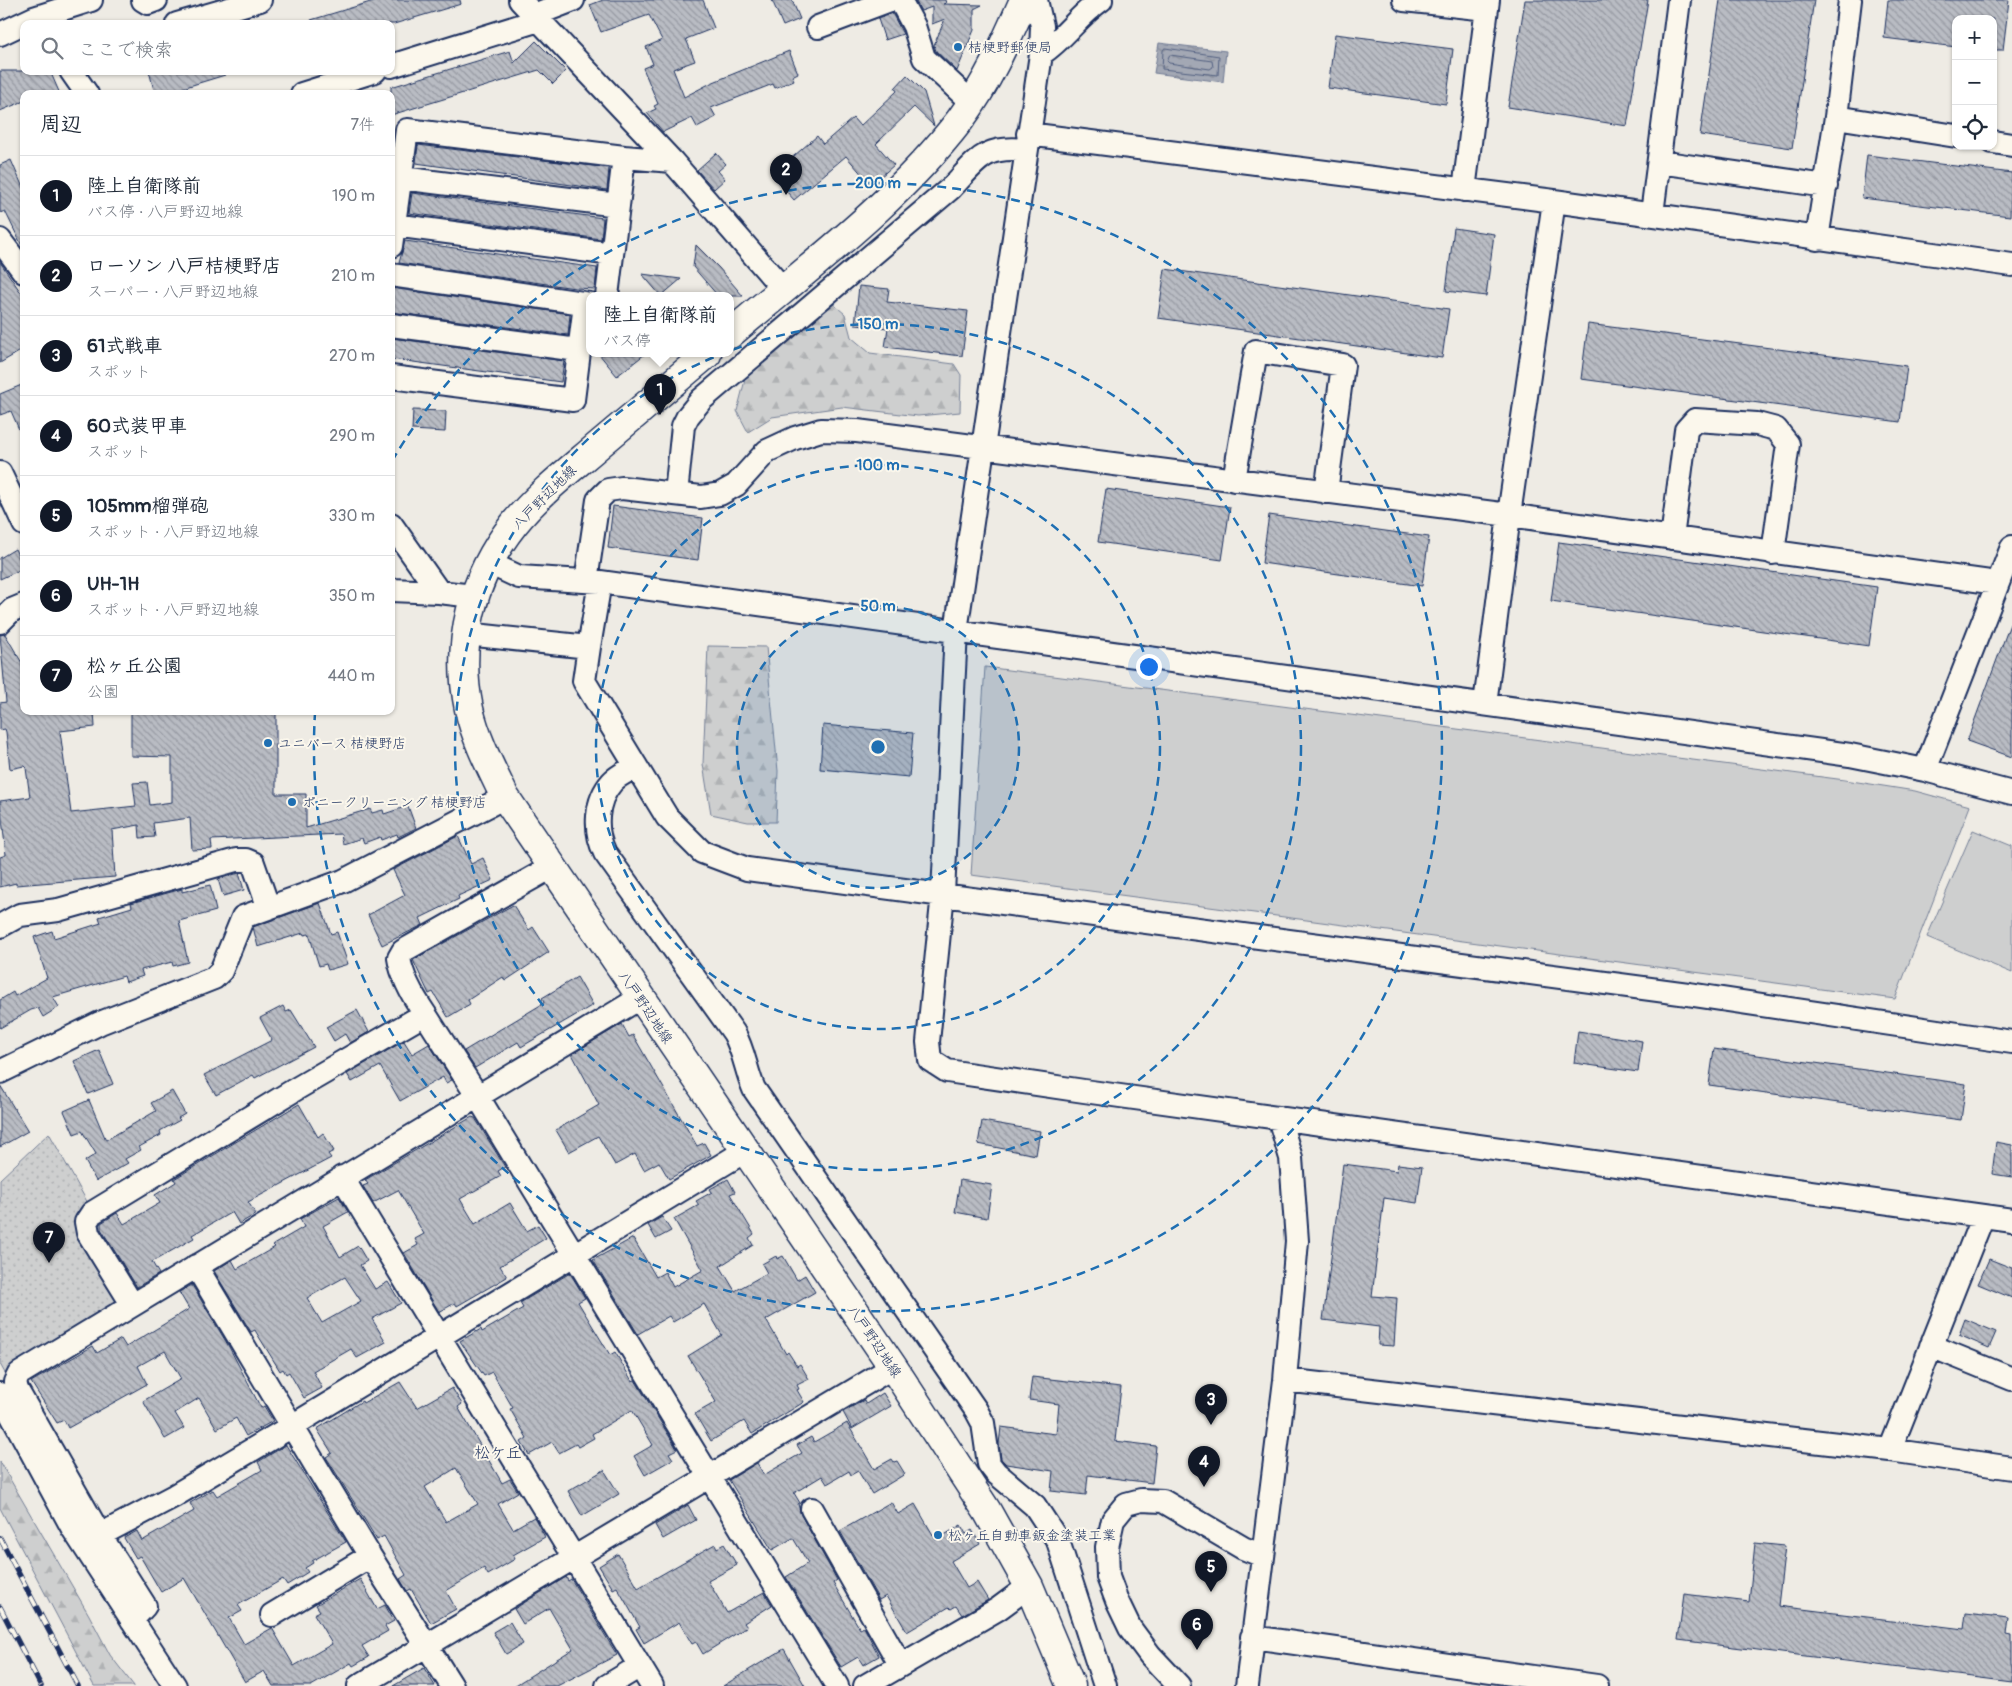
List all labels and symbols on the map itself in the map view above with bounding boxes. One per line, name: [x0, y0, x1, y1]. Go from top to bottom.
place label: 桔梗野郵便局: [968, 39, 1052, 56]
marker: 桔梗野郵便局: [952, 41, 964, 53]
pin: 2: [770, 154, 802, 195]
text: 200 m: [855, 174, 901, 193]
text: 150 m: [858, 315, 898, 334]
pin: 1: [644, 374, 676, 415]
text: 100 m: [857, 456, 899, 475]
street label: 八戸野辺地線: [509, 462, 580, 533]
text: 50 m: [861, 597, 895, 616]
your location: [1136, 654, 1162, 680]
place label: ユニバース 桔梗野店: [278, 735, 406, 752]
marker: ユニバース 桔梗野店: [262, 737, 274, 749]
centre of rings: [869, 738, 887, 756]
place label: ポニークリーニング 桔梗野店: [302, 794, 487, 811]
marker: ポニークリーニング 桔梗野店: [286, 796, 298, 808]
street label: 八戸野辺地線: [615, 968, 676, 1047]
pin: 7: [33, 1222, 65, 1263]
street label: 八戸野辺地線: [844, 1302, 905, 1381]
pin: 3: [1195, 1384, 1227, 1425]
district label: 松ケ丘: [474, 1443, 522, 1463]
pin: 4: [1188, 1446, 1220, 1487]
place label: 松ヶ丘自動車鈑金塗装工業: [948, 1527, 1116, 1544]
marker: 松ヶ丘自動車鈑金塗装工業: [932, 1529, 944, 1541]
pin: 5: [1195, 1551, 1227, 1592]
pin: 6: [1181, 1609, 1213, 1650]

